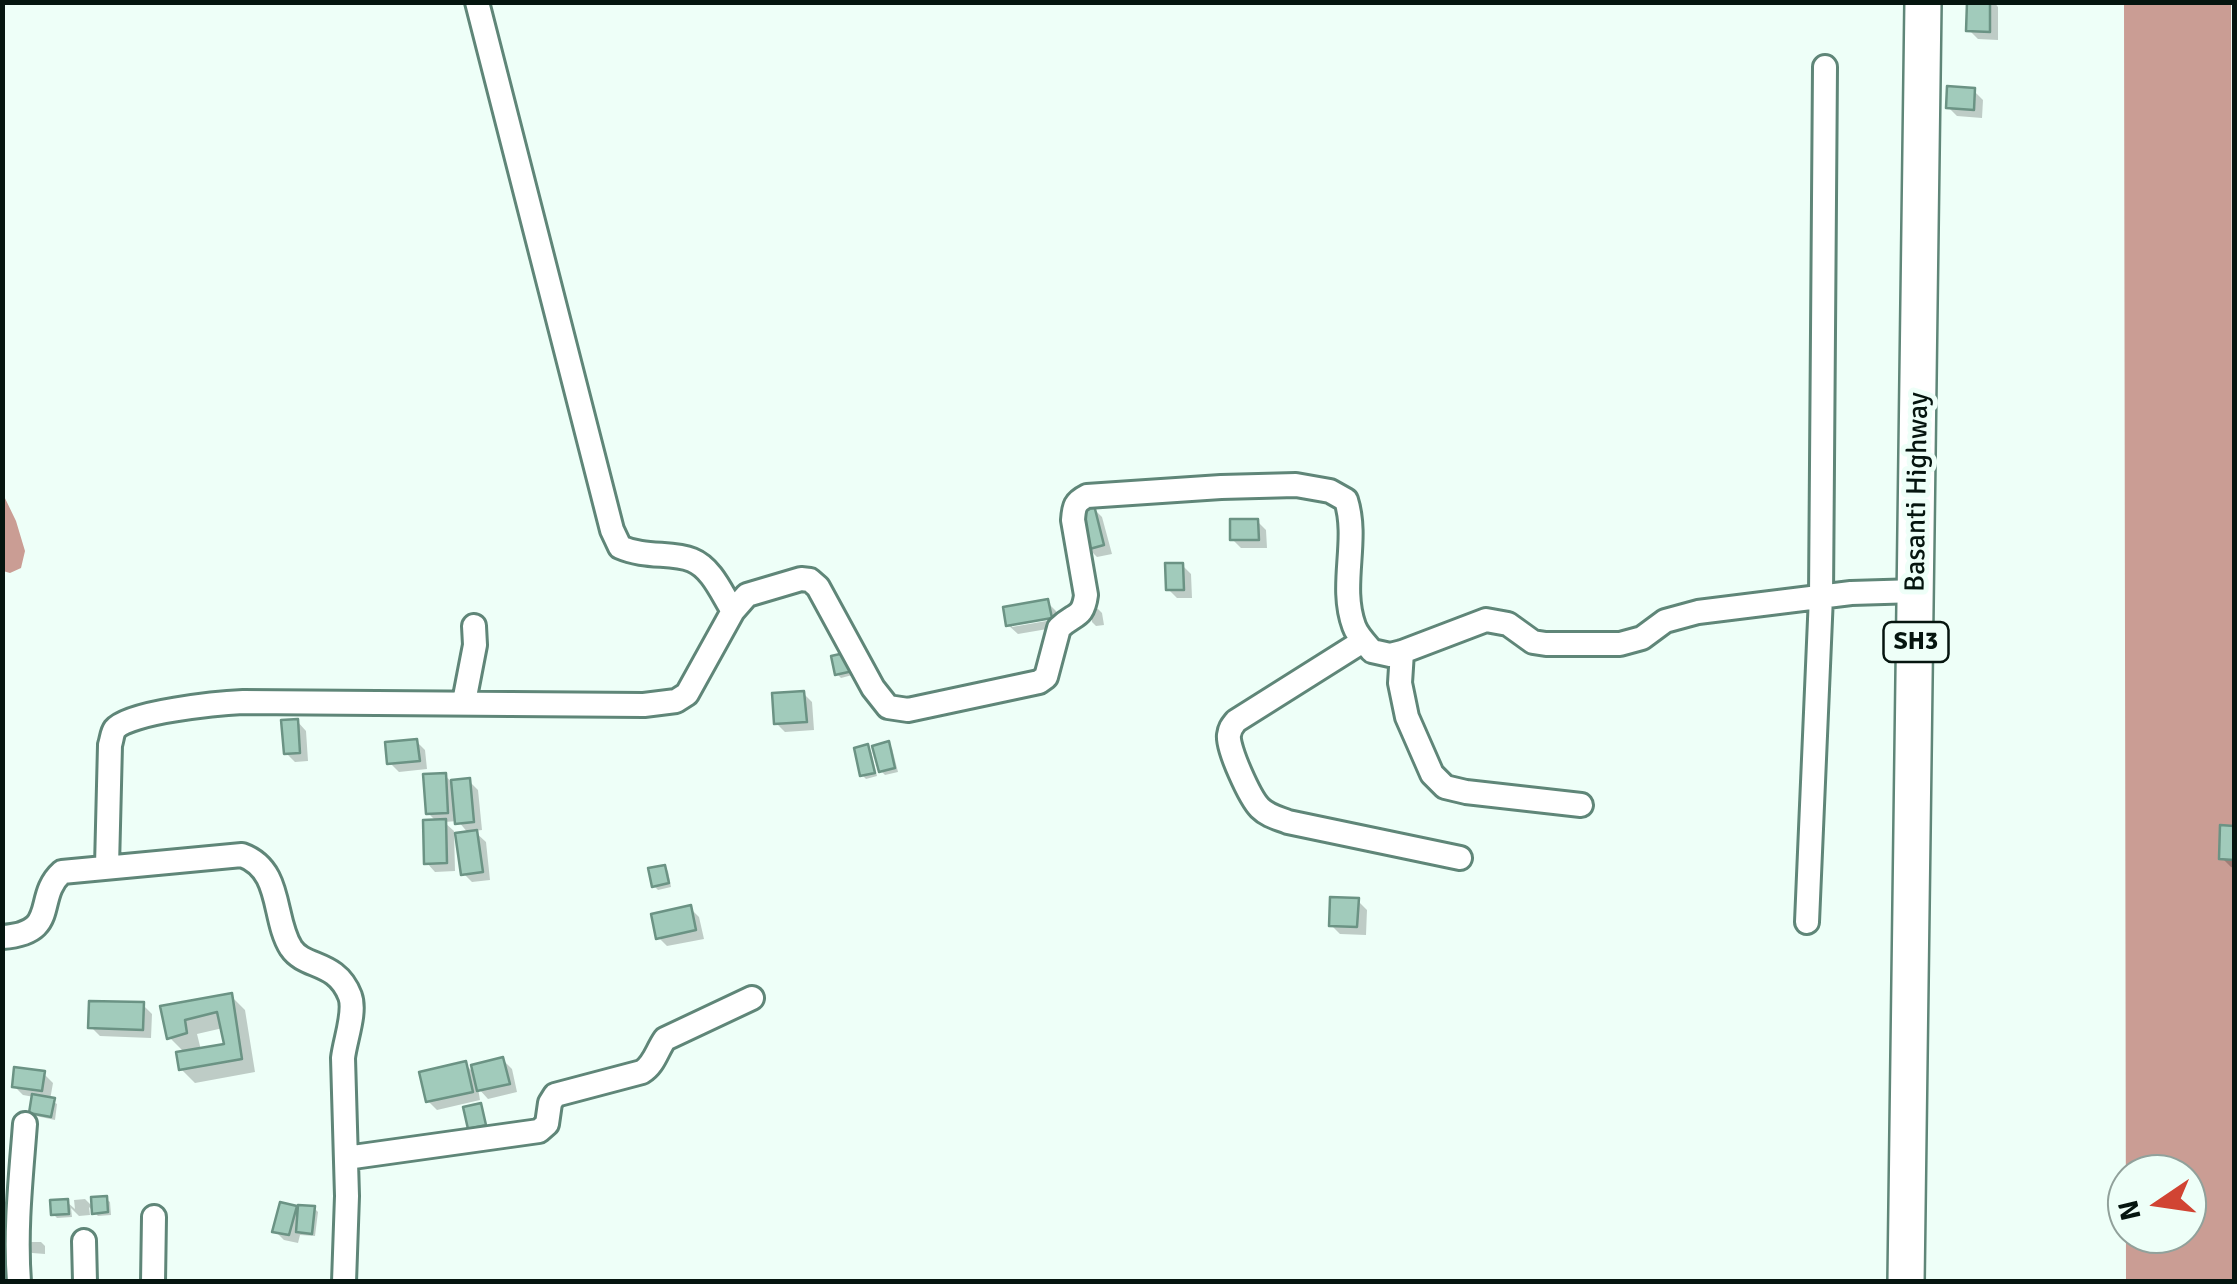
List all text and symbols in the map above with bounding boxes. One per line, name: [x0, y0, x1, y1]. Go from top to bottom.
street label: Basanti Highway: [1899, 392, 1937, 592]
road number: SH3: [1884, 622, 1948, 662]
north arrow: [2107, 1154, 2207, 1254]
text: N: [2111, 1197, 2148, 1224]

